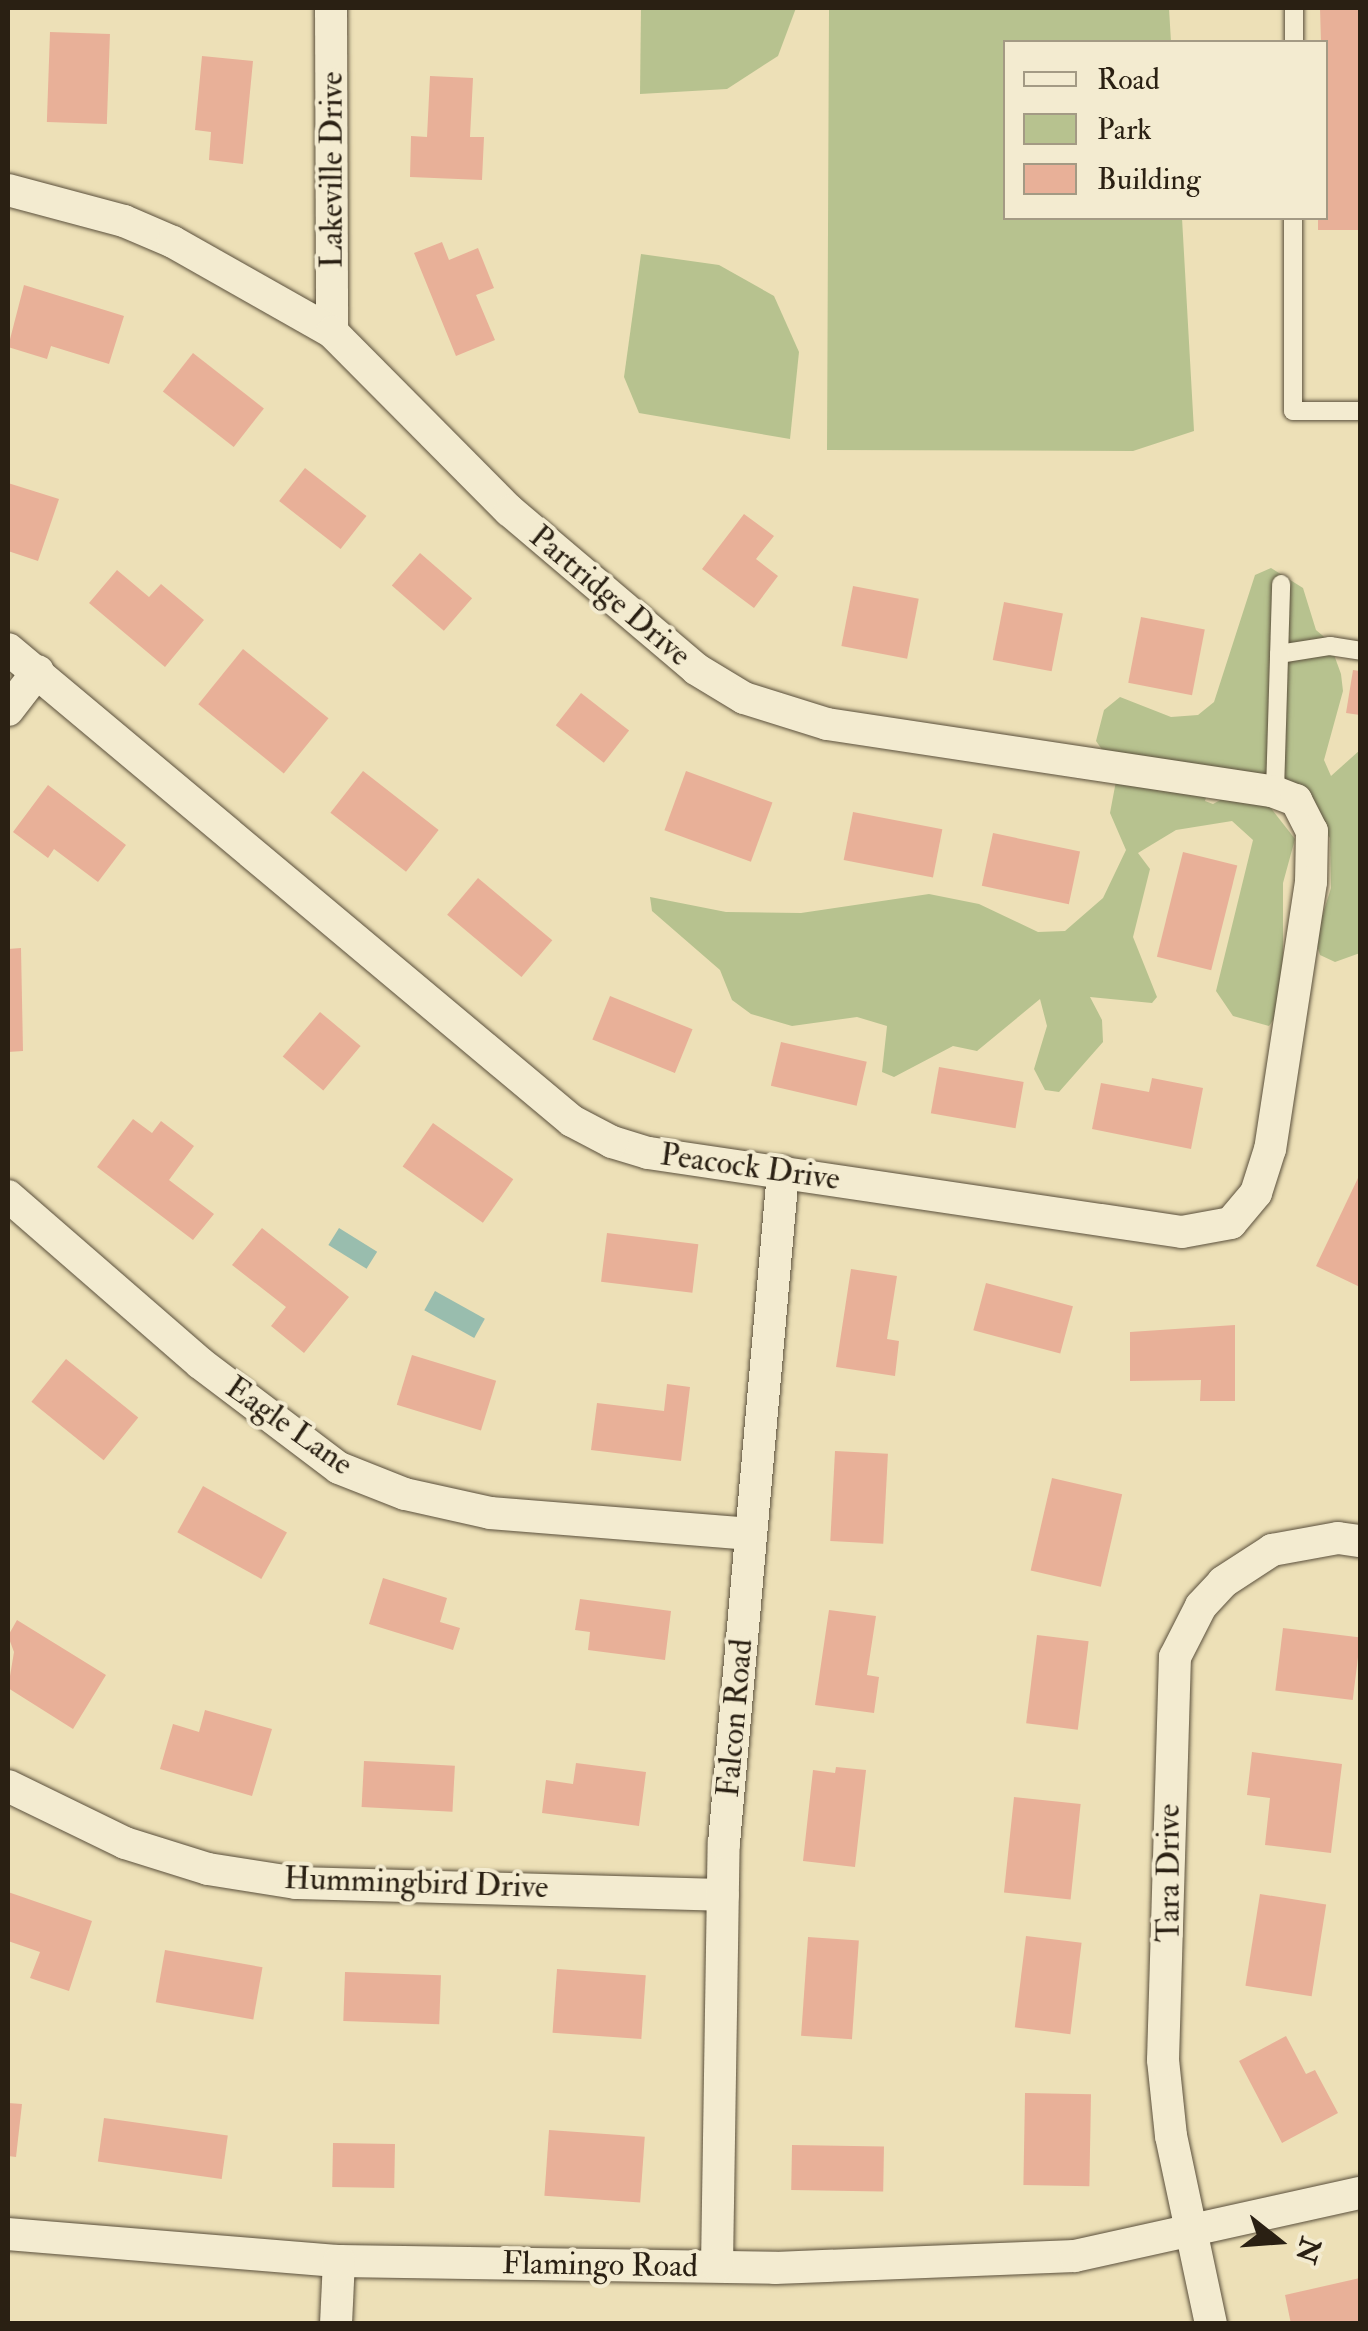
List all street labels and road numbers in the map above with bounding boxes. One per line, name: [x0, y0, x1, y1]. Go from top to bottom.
street label: Lakeville Drive: [313, 72, 351, 268]
street label: Partridge Drive: [522, 517, 698, 675]
street label: Peacock Drive: [658, 1135, 842, 1199]
street label: Eagle Lane: [218, 1368, 360, 1484]
street label: Falcon Road: [709, 1637, 761, 1799]
street label: Tara Drive: [1150, 1804, 1188, 1942]
street label: Hummingbird Drive: [283, 1859, 549, 1907]
street label: Flamingo Road: [502, 2244, 698, 2286]

